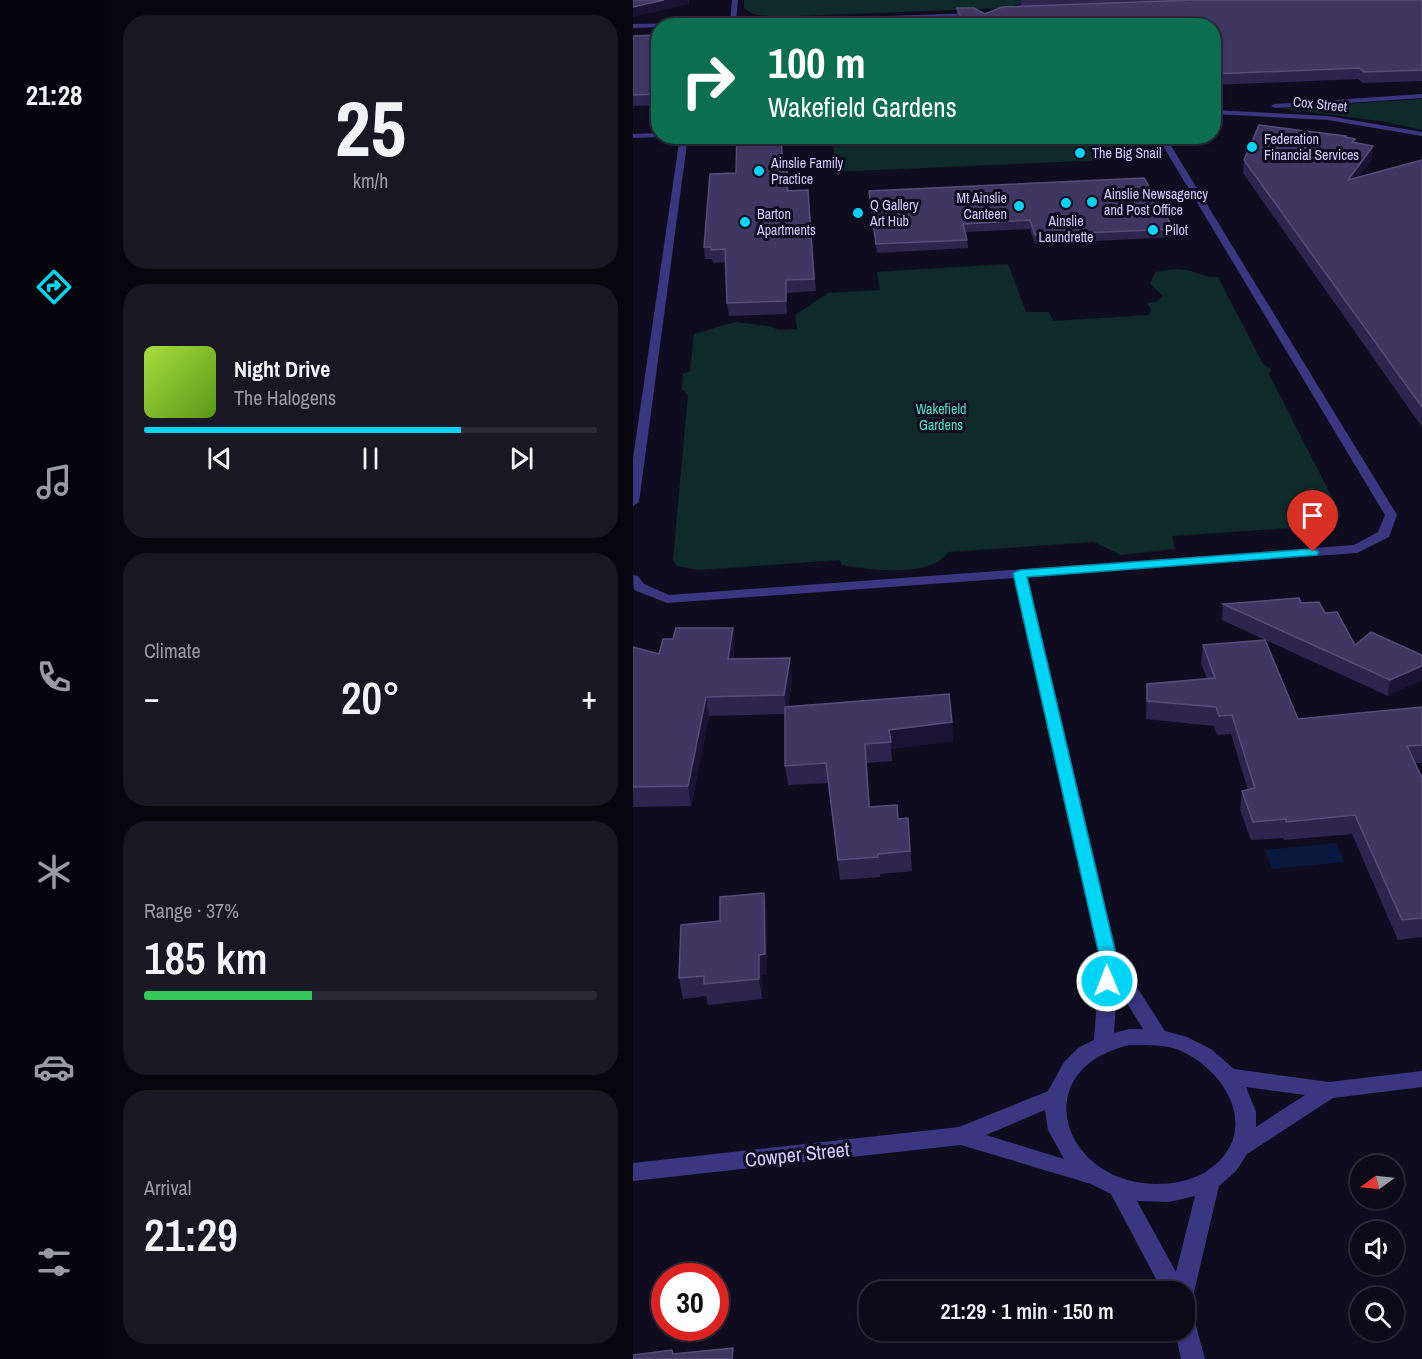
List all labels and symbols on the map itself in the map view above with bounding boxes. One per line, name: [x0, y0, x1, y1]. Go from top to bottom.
street label: Cox Street: [1292, 92, 1348, 116]
place label: Federation Financial Services: [1264, 130, 1359, 164]
marker: Federation Financial Services: [1245, 140, 1259, 154]
place label: The Big Snail: [1092, 144, 1162, 162]
marker: The Big Snail: [1073, 146, 1087, 160]
place label: Ainslie Family Practice: [770, 154, 843, 188]
marker: Ainslie Family Practice: [752, 164, 766, 178]
place label: Ainslie Newsagency and Post Office: [1103, 185, 1208, 219]
place label: Mt Ainslie Canteen: [957, 189, 1007, 223]
marker: Ainslie Newsagency and Post Office: [1085, 195, 1099, 209]
place label: Q Gallery Art Hub: [869, 196, 919, 230]
marker: Ainslie Laundrette: [1059, 196, 1073, 210]
marker: Mt Ainslie Canteen: [1012, 199, 1026, 213]
place label: Barton Apartments: [756, 205, 816, 239]
marker: Q Gallery Art Hub: [851, 206, 865, 220]
place label: Ainslie Laundrette: [1039, 212, 1093, 246]
marker: Barton Apartments: [738, 215, 752, 229]
place label: Pilot: [1165, 221, 1188, 239]
marker: Pilot: [1146, 223, 1160, 237]
park label: Wakefield Gardens: [916, 400, 966, 434]
pin: [1287, 490, 1338, 552]
position arrow: [1075, 949, 1139, 1013]
street label: Cowper Street: [743, 1135, 851, 1173]
north arrow: [1350, 1155, 1404, 1209]
speed limit sign: 30: [651, 1263, 729, 1341]

